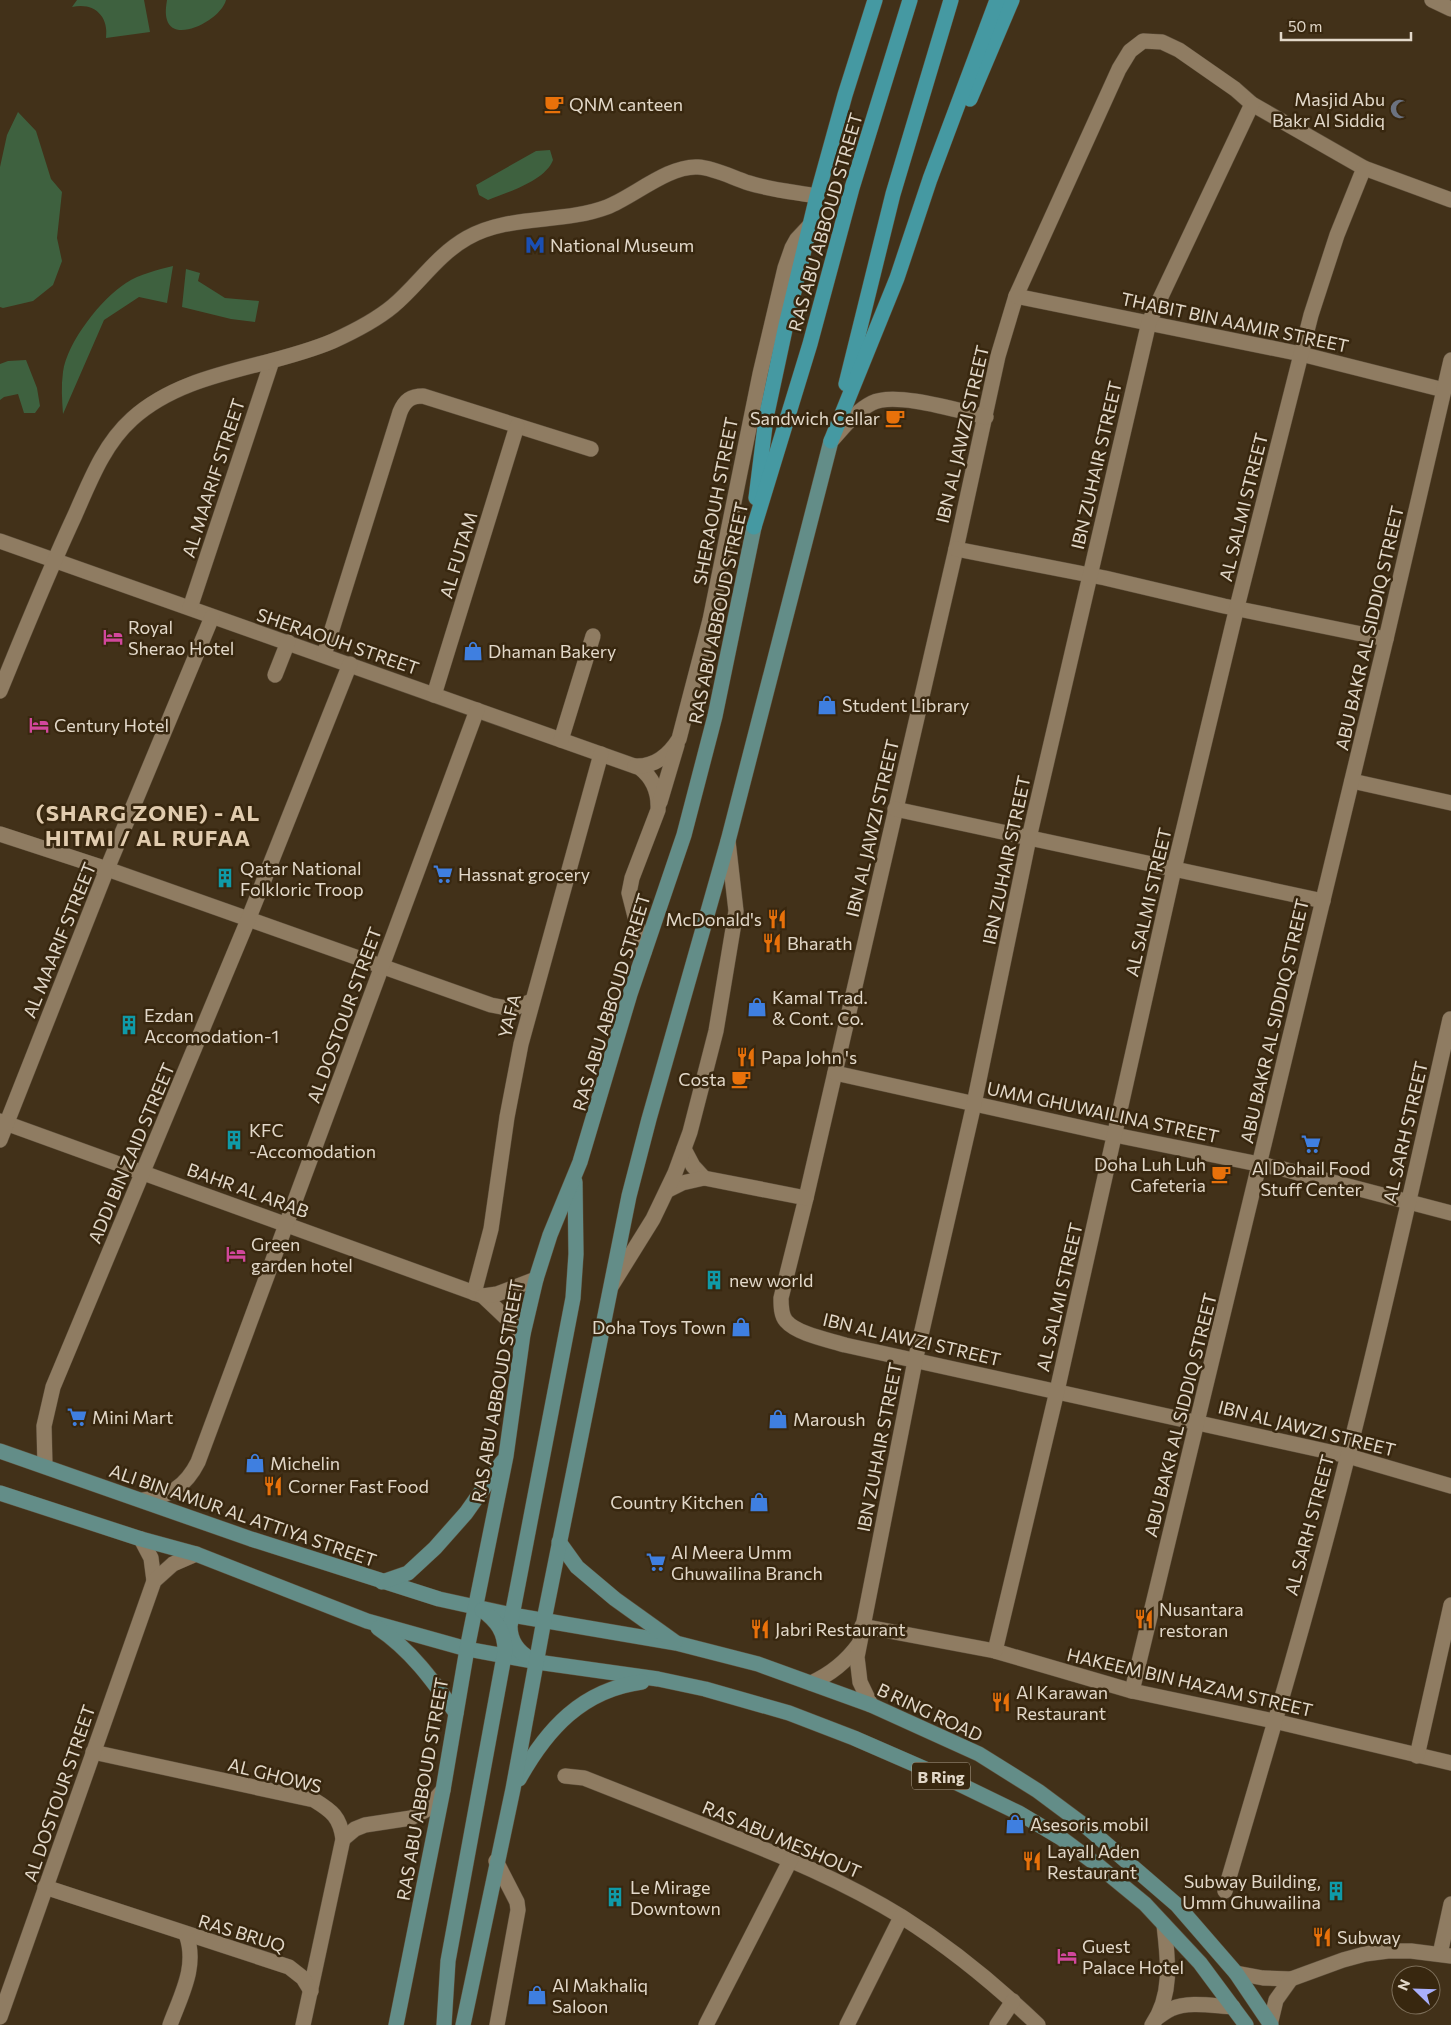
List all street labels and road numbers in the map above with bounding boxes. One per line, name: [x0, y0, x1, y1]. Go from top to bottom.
street label: RAS ABU ABBOUD STREET: [783, 110, 867, 334]
street label: THABIT BIN AAMIR STREET: [1119, 287, 1351, 357]
street label: IBN AL JAWZI STREET: [931, 343, 993, 525]
street label: IBN ZUHAIR STREET: [1066, 379, 1126, 551]
street label: AL MAARIF STREET: [177, 396, 249, 560]
street label: SHERAOUH STREET: [688, 415, 742, 587]
street label: AL SALMI STREET: [1214, 431, 1272, 583]
street label: RAS ABU ABBOUD STREET: [684, 500, 752, 726]
street label: ABU BAKR AL SIDDIQ STREET: [1330, 503, 1408, 753]
street label: AL FUTAM: [434, 509, 482, 601]
street label: SHERAOUH STREET: [254, 603, 422, 679]
street label: IBN AL JAWZI STREET: [841, 737, 903, 919]
street label: IBN ZUHAIR STREET: [977, 774, 1035, 946]
street label: AL SALMI STREET: [1120, 825, 1176, 979]
street label: AL MAARIF STREET: [18, 859, 100, 1021]
street label: RAS ABU ABBOUD STREET: [567, 891, 655, 1113]
street label: ABU BAKR AL SIDDIQ STREET: [1235, 896, 1313, 1146]
street label: AL DOSTOUR STREET: [302, 924, 386, 1106]
street label: YAFA: [493, 992, 525, 1040]
street label: ADDI BIN ZAID STREET: [83, 1059, 179, 1247]
street label: AL SARH STREET: [1378, 1059, 1432, 1205]
street label: UMM GHUWAILINA STREET: [985, 1077, 1221, 1147]
street label: BAHR AL ARAB: [184, 1158, 312, 1222]
street label: AL SALMI STREET: [1031, 1220, 1087, 1374]
street label: RAS ABU ABBOUD STREET: [467, 1278, 527, 1504]
street label: ABU BAKR AL SIDDIQ STREET: [1139, 1291, 1221, 1539]
street label: IBN AL JAWZI STREET: [821, 1308, 1003, 1370]
street label: IBN ZUHAIR STREET: [852, 1360, 906, 1534]
street label: IBN AL JAWZI STREET: [1216, 1395, 1398, 1461]
street label: AL SARH STREET: [1280, 1452, 1338, 1598]
street label: ALI BIN AMUR AL ATTIYA STREET: [107, 1459, 379, 1571]
street label: HAKEEM BIN HAZAM STREET: [1065, 1643, 1315, 1721]
street label: RAS ABU ABBOUD STREET: [392, 1676, 452, 1902]
street label: B RING ROAD: [874, 1678, 986, 1746]
street label: AL DOSTOUR STREET: [18, 1702, 100, 1884]
street label: AL GHOWS: [226, 1753, 324, 1797]
road number: B Ring: [912, 1762, 970, 1790]
street label: RAS ABU MESHOUT: [699, 1796, 865, 1882]
street label: RAS BRUQ: [196, 1909, 288, 1957]

